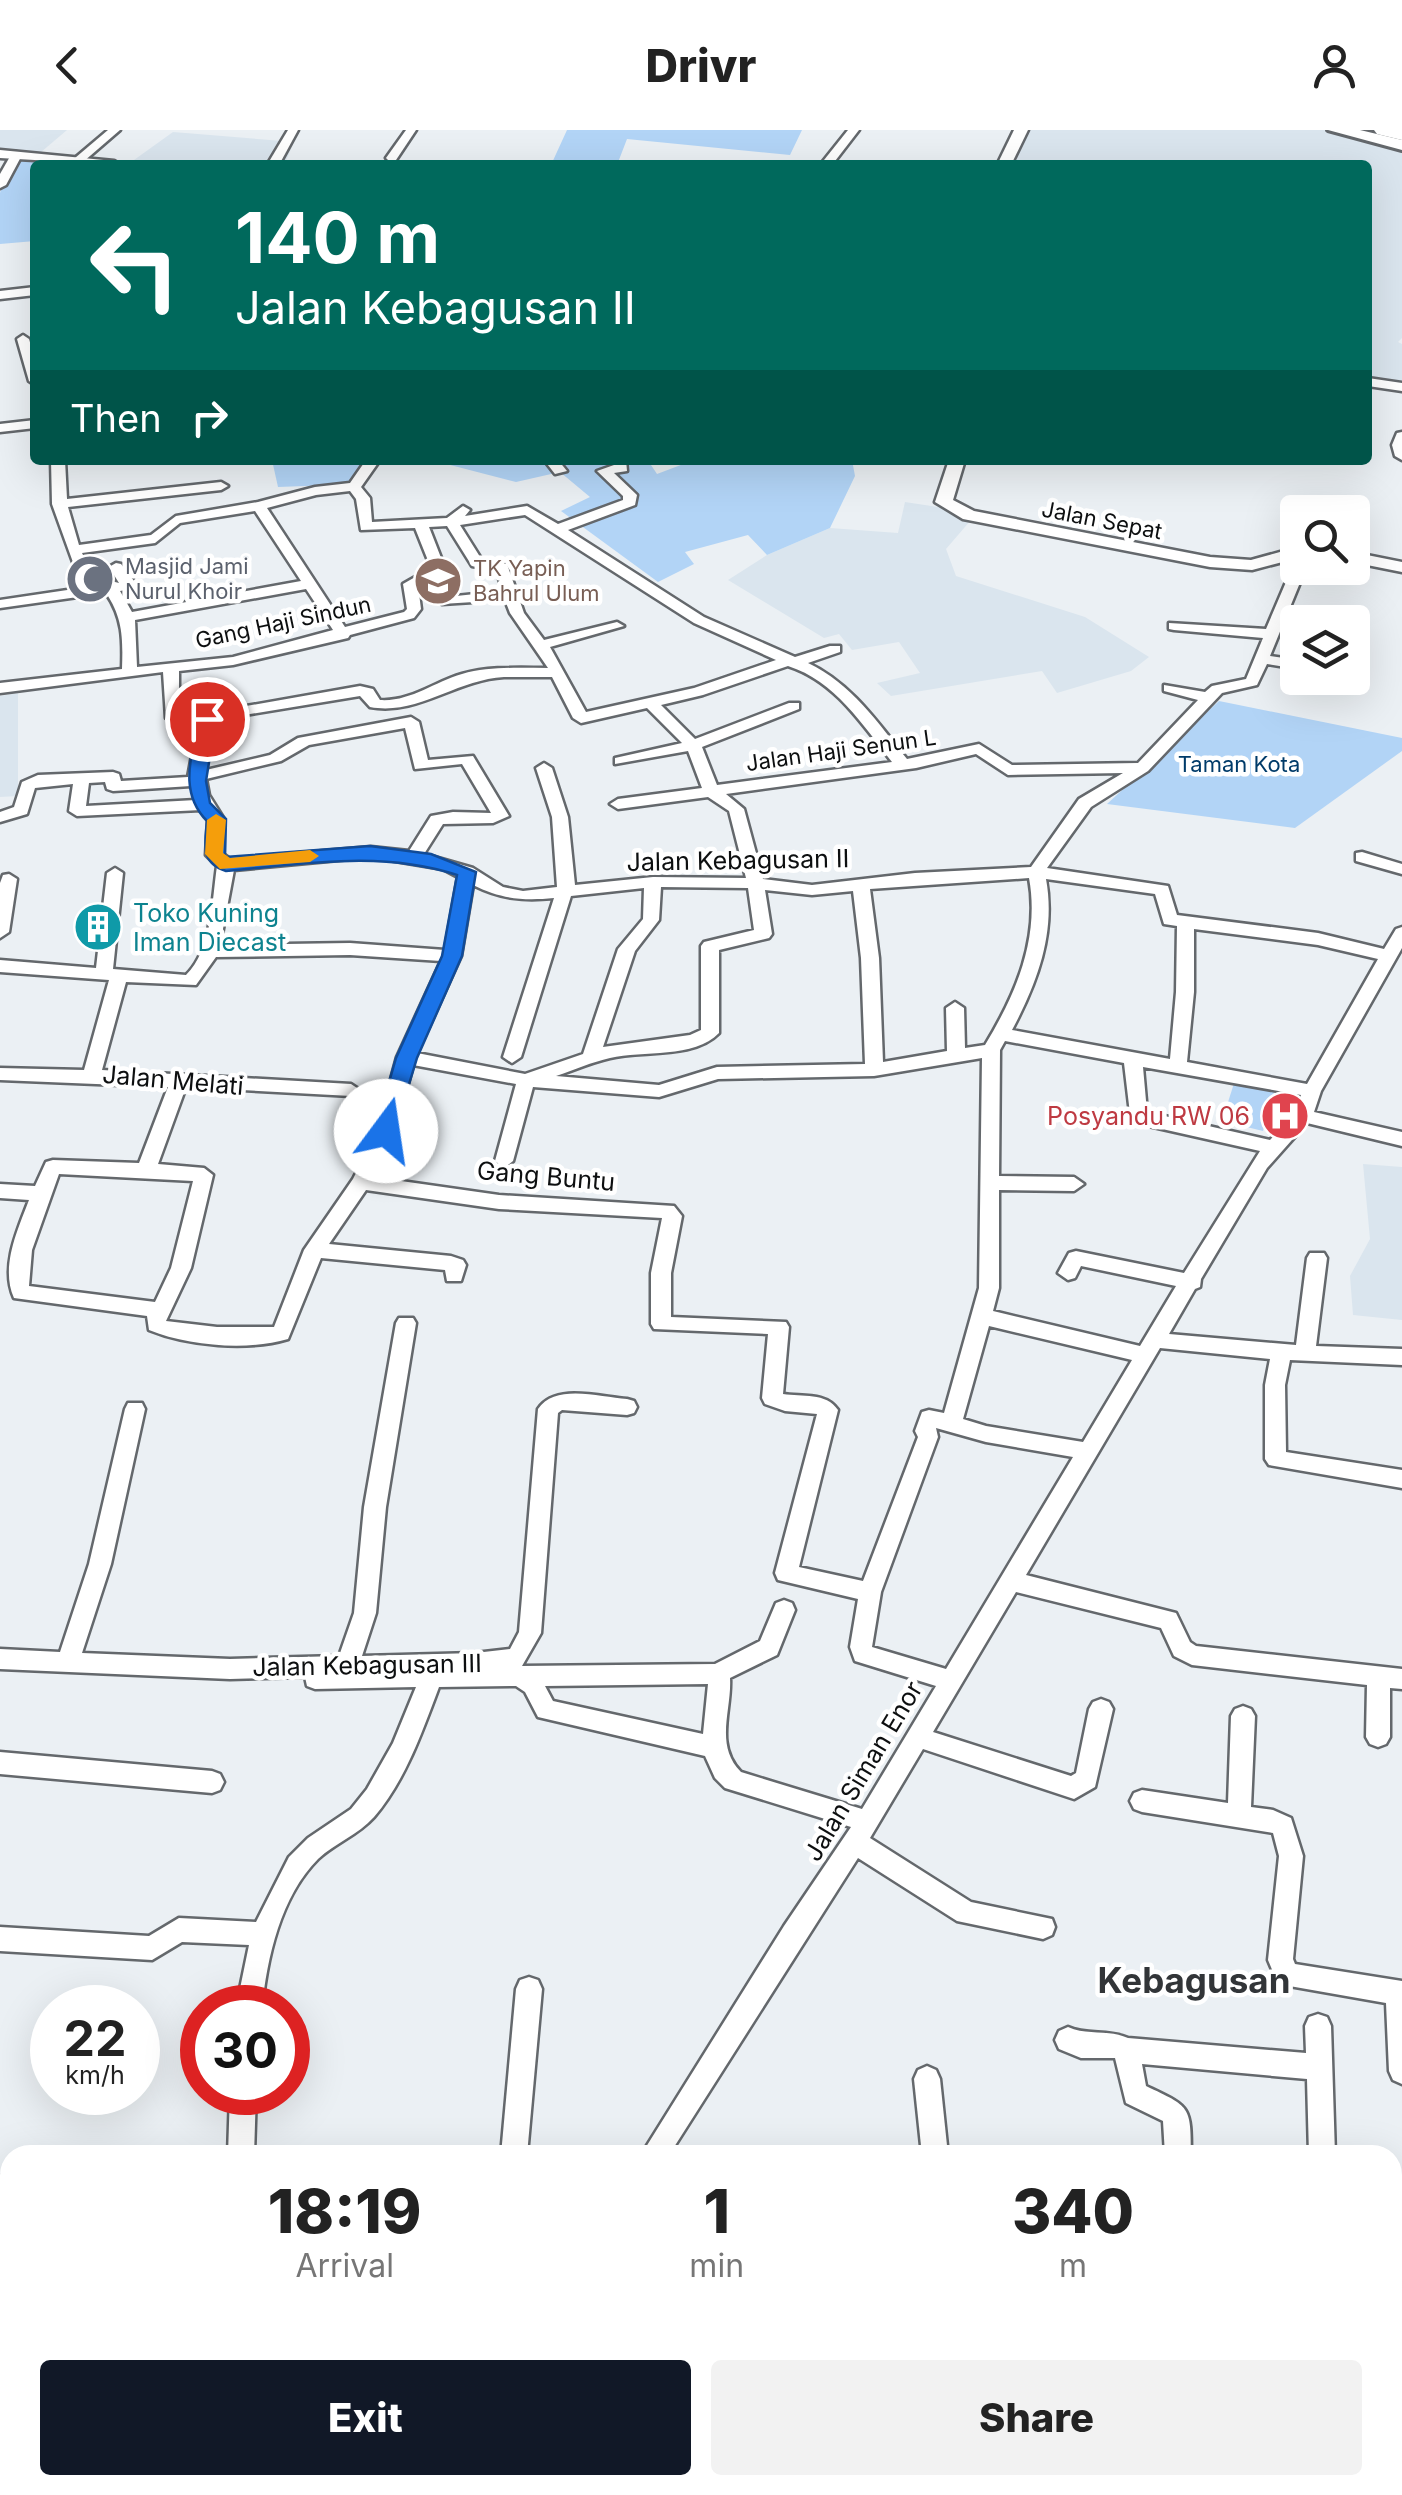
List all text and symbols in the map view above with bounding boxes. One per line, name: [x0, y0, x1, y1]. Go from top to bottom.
icon: back: [40, 38, 95, 93]
text: Drivr: [646, 38, 756, 93]
icon: person: [1307, 38, 1362, 93]
text: 140 m: [235, 195, 440, 280]
icon: left: [70, 200, 200, 330]
text: Jalan Kebagusan II: [235, 280, 636, 335]
icon: right: [182, 390, 237, 445]
text: Then: [70, 395, 162, 441]
map controls: [1280, 495, 1370, 695]
button: search: [1280, 495, 1370, 585]
street label: Jalan Sepat: [1040, 496, 1164, 544]
mosque icon: Masjid Jami Nurul Khoir: [64, 553, 116, 605]
place label: Masjid Jami Nurul Khoir: [125, 553, 249, 604]
school or university icon: TK Yapin Bahrul Ulum: [412, 555, 464, 607]
place label: TK Yapin Bahrul Ulum: [473, 555, 600, 606]
street label: Gang Haji Sindun: [193, 591, 373, 653]
button: layers: [1280, 605, 1370, 695]
pin: [165, 677, 250, 762]
icon: arrive: [180, 692, 235, 747]
street label: Jalan Haji Senun L: [744, 724, 938, 776]
park label: Taman Kota: [1178, 751, 1300, 777]
street label: Jalan Kebagusan II: [626, 843, 850, 877]
place label: Toko Kuning Iman Diecast: [133, 898, 286, 957]
building icon: Toko Kuning Iman Diecast: [72, 901, 124, 953]
street label: Jalan Melati: [101, 1059, 245, 1101]
position arrow: [334, 1079, 438, 1183]
hospital icon: Posyandu RW 06: [1259, 1090, 1311, 1142]
place label: Posyandu RW 06: [1047, 1101, 1250, 1131]
street label: Gang Buntu: [476, 1155, 616, 1197]
street label: Jalan Kebagusan III: [252, 1648, 482, 1682]
street label: Jalan Siman Enor: [798, 1676, 928, 1866]
district label: Kebagusan: [1098, 1959, 1290, 2001]
speed limit sign: 30: [180, 1985, 310, 2115]
text: 22: [64, 2008, 127, 2068]
text: km/h: [65, 2060, 125, 2090]
text: 18:19: [268, 2175, 422, 2247]
text: 1: [703, 2175, 730, 2247]
text: 340: [1012, 2175, 1134, 2247]
text: Arrival: [295, 2246, 394, 2285]
text: min: [689, 2246, 744, 2285]
text: m: [1059, 2246, 1087, 2285]
button: Exit: [40, 2360, 691, 2475]
button: Share: [711, 2360, 1362, 2475]

